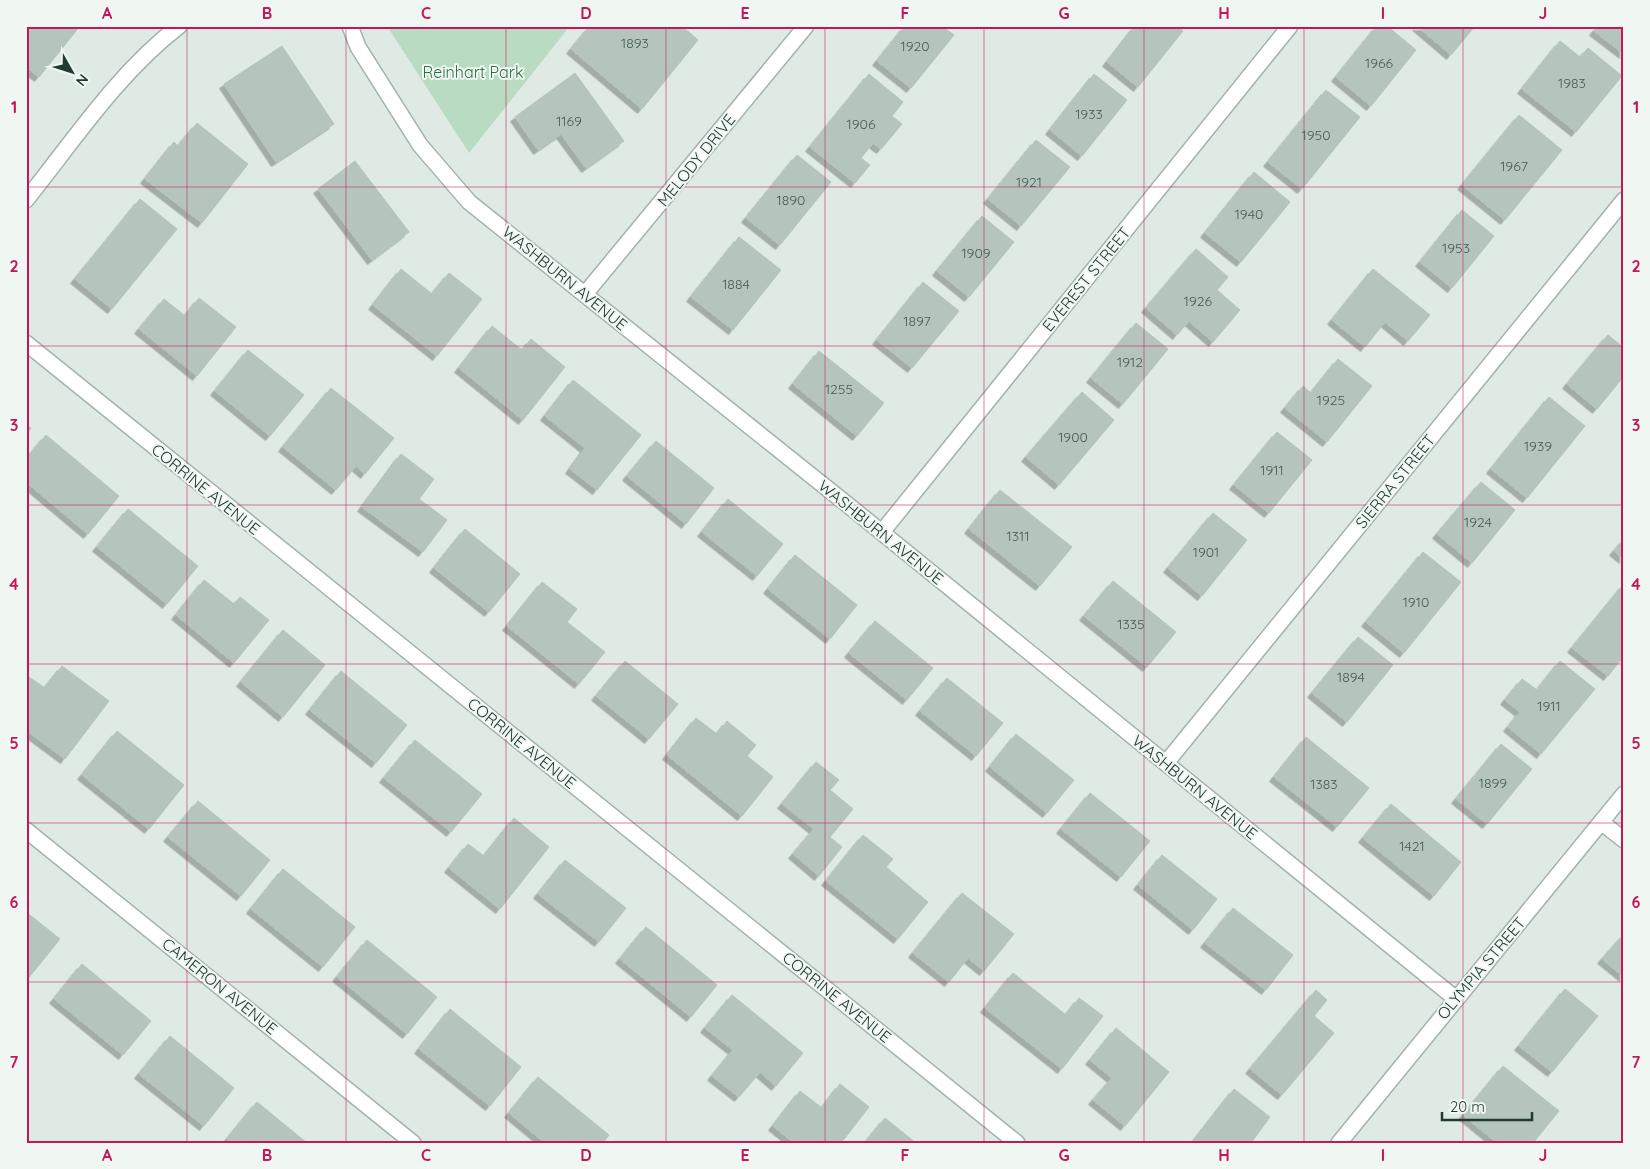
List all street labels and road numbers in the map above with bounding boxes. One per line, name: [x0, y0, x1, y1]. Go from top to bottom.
street label: MELODY DRIVE: [653, 110, 739, 210]
street label: WASHBURN AVENUE: [498, 221, 632, 335]
street label: EVEREST STREET: [1038, 222, 1135, 335]
street label: SIERRA STREET: [1351, 430, 1439, 532]
street label: CORRINE AVENUE: [148, 439, 264, 539]
street label: WASHBURN AVENUE: [814, 475, 948, 589]
street label: CORRINE AVENUE: [464, 693, 580, 793]
street label: WASHBURN AVENUE: [1128, 730, 1262, 844]
street label: OLYMPIA STREET: [1432, 913, 1530, 1023]
street label: CAMERON AVENUE: [158, 933, 282, 1039]
street label: CORRINE AVENUE: [779, 947, 895, 1047]

